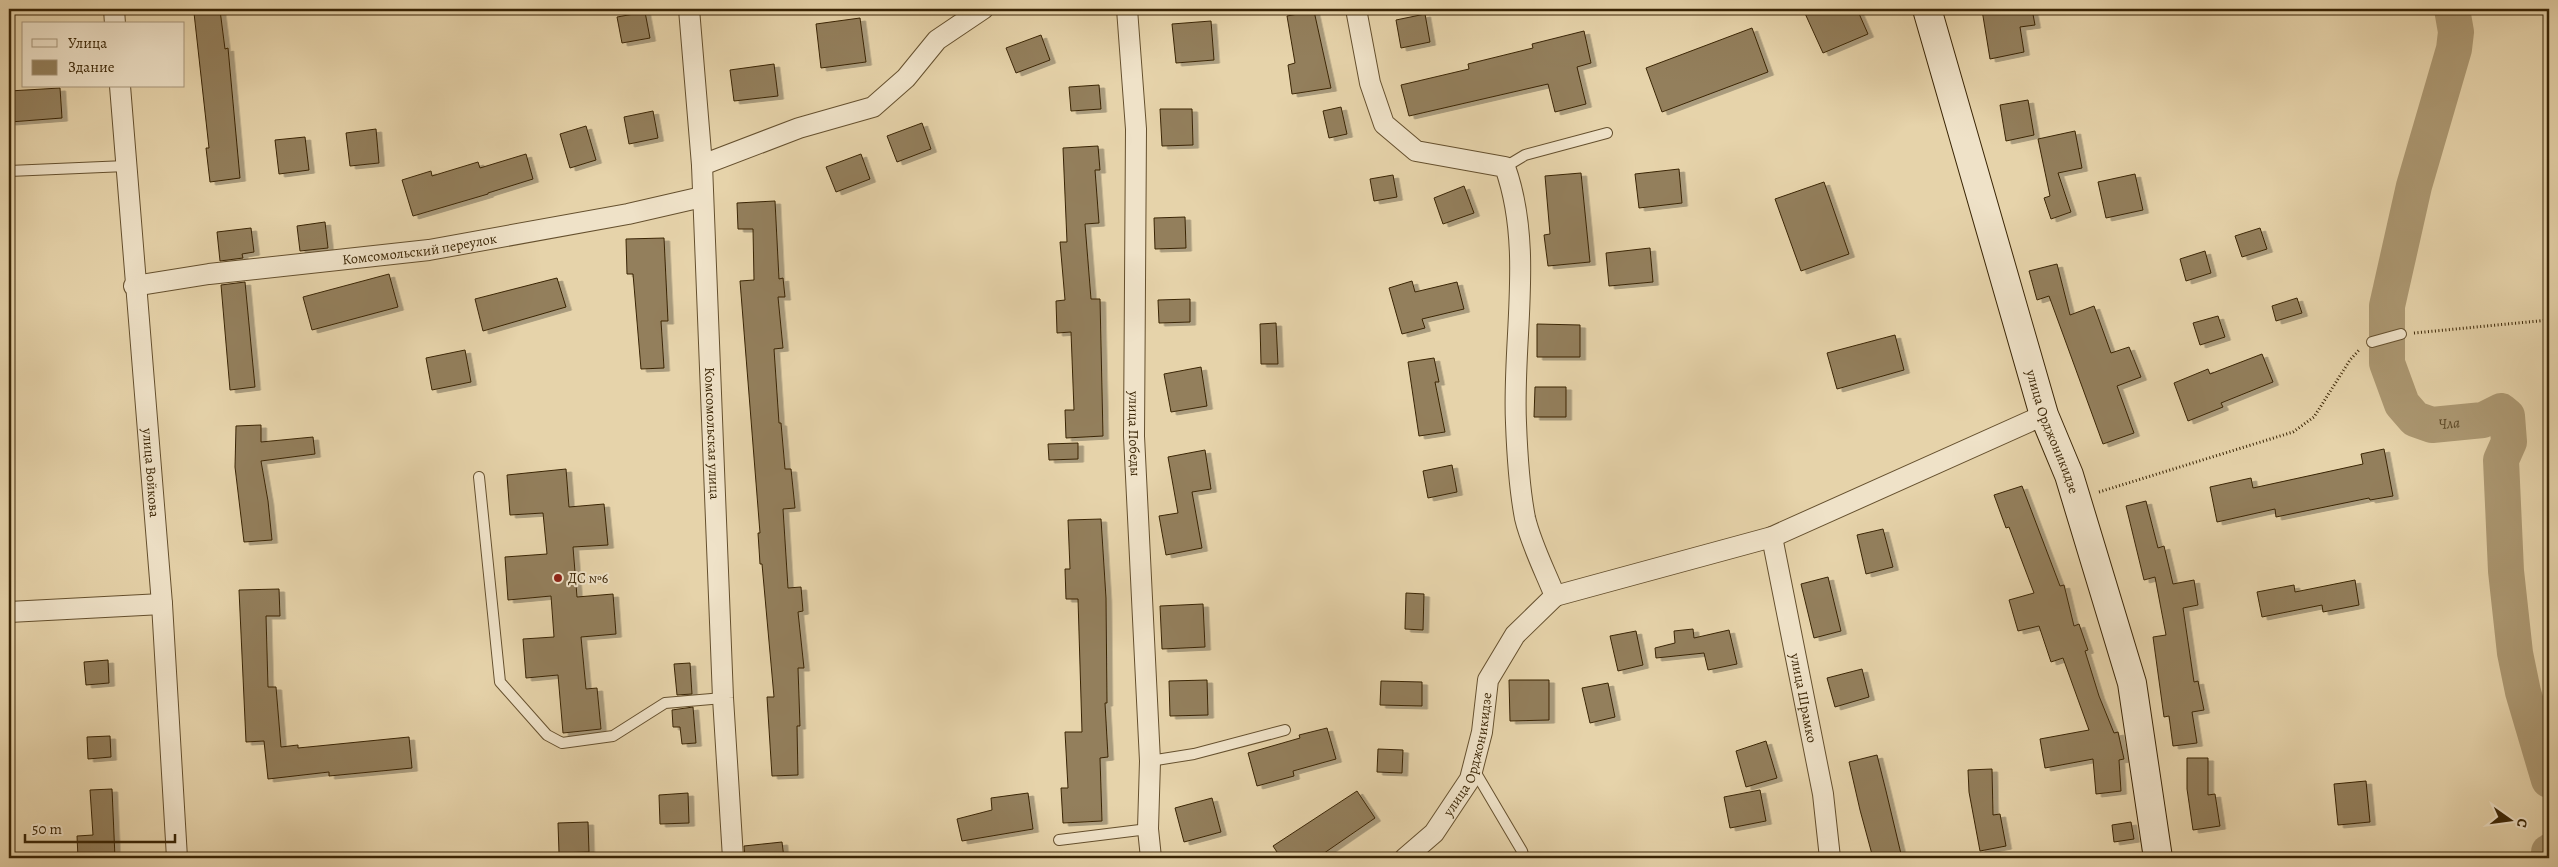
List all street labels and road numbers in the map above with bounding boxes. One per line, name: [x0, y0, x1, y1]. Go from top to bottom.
street label: Комсомольский переулок: [341, 228, 498, 269]
street label: улица Орджоникидзе: [2022, 366, 2084, 496]
street label: Комсомольская улица: [700, 367, 725, 500]
street label: улица Победы: [1124, 390, 1145, 477]
street label: улица Войкова: [138, 426, 164, 519]
street label: улица Шрамко: [1786, 650, 1822, 744]
street label: улица Орджоникидзе: [1438, 691, 1496, 821]

